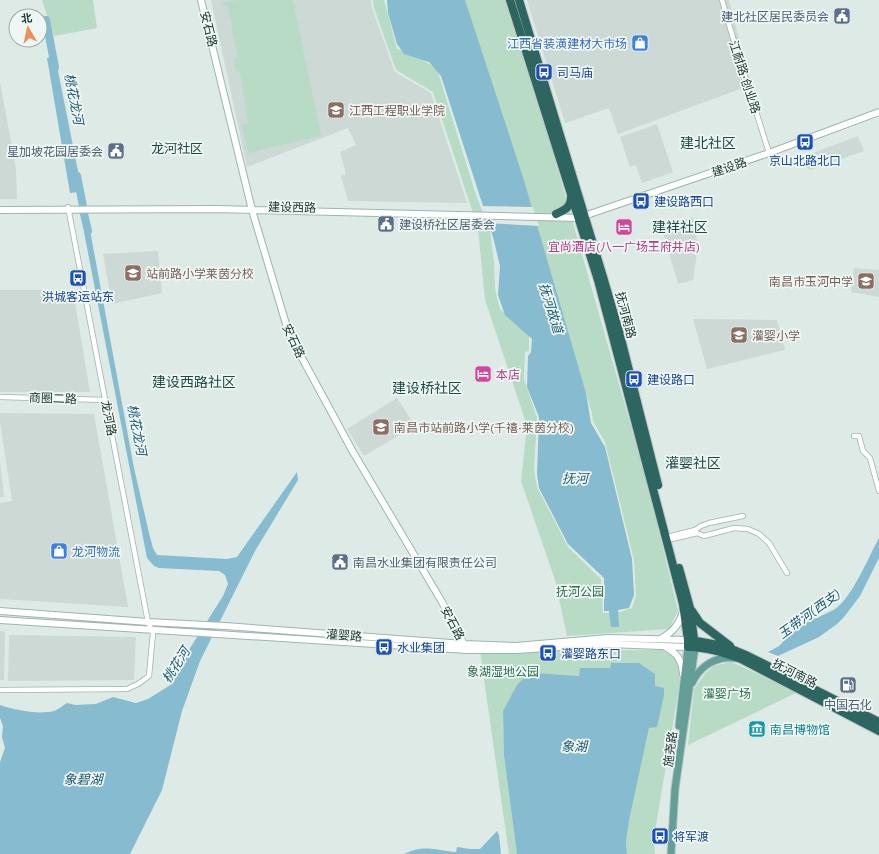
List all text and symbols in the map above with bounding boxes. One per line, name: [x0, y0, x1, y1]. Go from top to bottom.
public building icon: 建北社区居民委员会: [832, 6, 852, 26]
north arrow: [8, 8, 48, 48]
place label: 建北社区居民委员会: [721, 9, 829, 24]
text: 北: [20, 10, 33, 26]
street label: 安石路: [197, 10, 221, 48]
shop icon: 江西省装潢建材大市场: [630, 33, 650, 53]
place label: 江西省装潢建材大市场: [507, 36, 627, 51]
street label: 江耐路·创业路: [726, 39, 764, 115]
bus stop icon: 司马庙: [534, 62, 554, 82]
place label: 司马庙: [557, 65, 593, 80]
water label: 桃花龙河: [61, 72, 88, 129]
school or university icon: 江西工程职业学院: [326, 100, 346, 120]
place label: 江西工程职业学院: [349, 103, 445, 118]
bus stop icon: 京山北路北口: [795, 132, 815, 152]
district label: 建北社区: [680, 134, 736, 152]
district label: 龙河社区: [151, 140, 203, 157]
public building icon: 星加坡花园居委会: [106, 141, 126, 161]
place label: 星加坡花园居委会: [7, 144, 103, 159]
place label: 京山北路北口: [769, 153, 841, 168]
street label: 建设路: [710, 154, 748, 180]
bus stop icon: 建设路西口: [631, 191, 651, 211]
place label: 建设路西口: [654, 194, 714, 209]
street label: 建设西路: [268, 199, 316, 215]
public building icon: 建设桥社区居委会: [376, 214, 396, 234]
place label: 建设桥社区居委会: [399, 217, 495, 232]
hotel icon: 宜尚酒店(八一广场王府井店): [614, 217, 634, 237]
district label: 建祥社区: [652, 218, 708, 236]
place label: 宜尚酒店(八一广场王府井店): [548, 239, 700, 254]
school or university icon: 站前路小学莱茵分校: [123, 263, 143, 283]
place label: 站前路小学莱茵分校: [146, 266, 254, 281]
bus stop icon: 洪城客运站东: [68, 268, 88, 288]
school or university icon: 南昌市玉河中学: [856, 271, 876, 291]
place label: 南昌市玉河中学: [769, 274, 853, 289]
water label: 抚河故道: [535, 281, 567, 337]
place label: 洪城客运站东: [42, 289, 114, 304]
street label: 抚河南路: [613, 290, 639, 340]
street label: 安石路: [280, 322, 308, 360]
school or university icon: 灌婴小学: [729, 325, 749, 345]
place label: 灌婴小学: [752, 328, 800, 343]
hotel icon: 本店: [473, 364, 493, 384]
place label: 本店: [496, 367, 520, 382]
bus stop icon: 建设路口: [624, 369, 644, 389]
place label: 建设路口: [647, 372, 695, 387]
district label: 建设西路社区: [152, 373, 236, 391]
district label: 建设桥社区: [392, 379, 462, 397]
street label: 商圈二路: [29, 390, 77, 406]
street label: 龙河路: [98, 399, 120, 437]
water label: 桃花龙河: [124, 403, 151, 460]
school or university icon: 南昌市站前路小学(千禧·莱茵分校): [371, 417, 391, 437]
place label: 南昌市站前路小学(千禧·莱茵分校): [394, 420, 574, 435]
district label: 灌婴社区: [665, 454, 721, 472]
water label: 抚河: [562, 470, 591, 487]
shop icon: 龙河物流: [49, 541, 69, 561]
place label: 龙河物流: [72, 544, 120, 559]
public building icon: 南昌水业集团有限责任公司: [330, 552, 350, 572]
place label: 南昌水业集团有限责任公司: [353, 555, 497, 570]
park label: 抚河公园: [556, 584, 604, 599]
water label: 玉带河(西支): [774, 586, 844, 642]
street label: 安石路: [438, 604, 468, 642]
street label: 灌婴路: [326, 626, 362, 644]
bus stop icon: 水业集团: [374, 637, 394, 657]
place label: 水业集团: [397, 640, 445, 655]
water label: 桃花河: [158, 642, 195, 686]
bus stop icon: 灌婴路东口: [538, 643, 558, 663]
place label: 灌婴路东口: [561, 646, 621, 661]
street label: 抚河南路: [770, 655, 820, 691]
park label: 象湖湿地公园: [467, 664, 539, 679]
fuel station icon: 中国石化: [838, 675, 858, 695]
park label: 灌婴广场: [703, 686, 751, 701]
place label: 中国石化: [824, 697, 872, 712]
museum icon: 南昌博物馆: [747, 719, 767, 739]
place label: 南昌博物馆: [770, 722, 830, 737]
street label: 施尧路: [660, 730, 680, 768]
water label: 象湖: [561, 738, 589, 755]
water label: 象碧湖: [63, 771, 104, 788]
bus stop icon: 将军渡: [650, 826, 670, 846]
place label: 将军渡: [673, 829, 709, 844]

